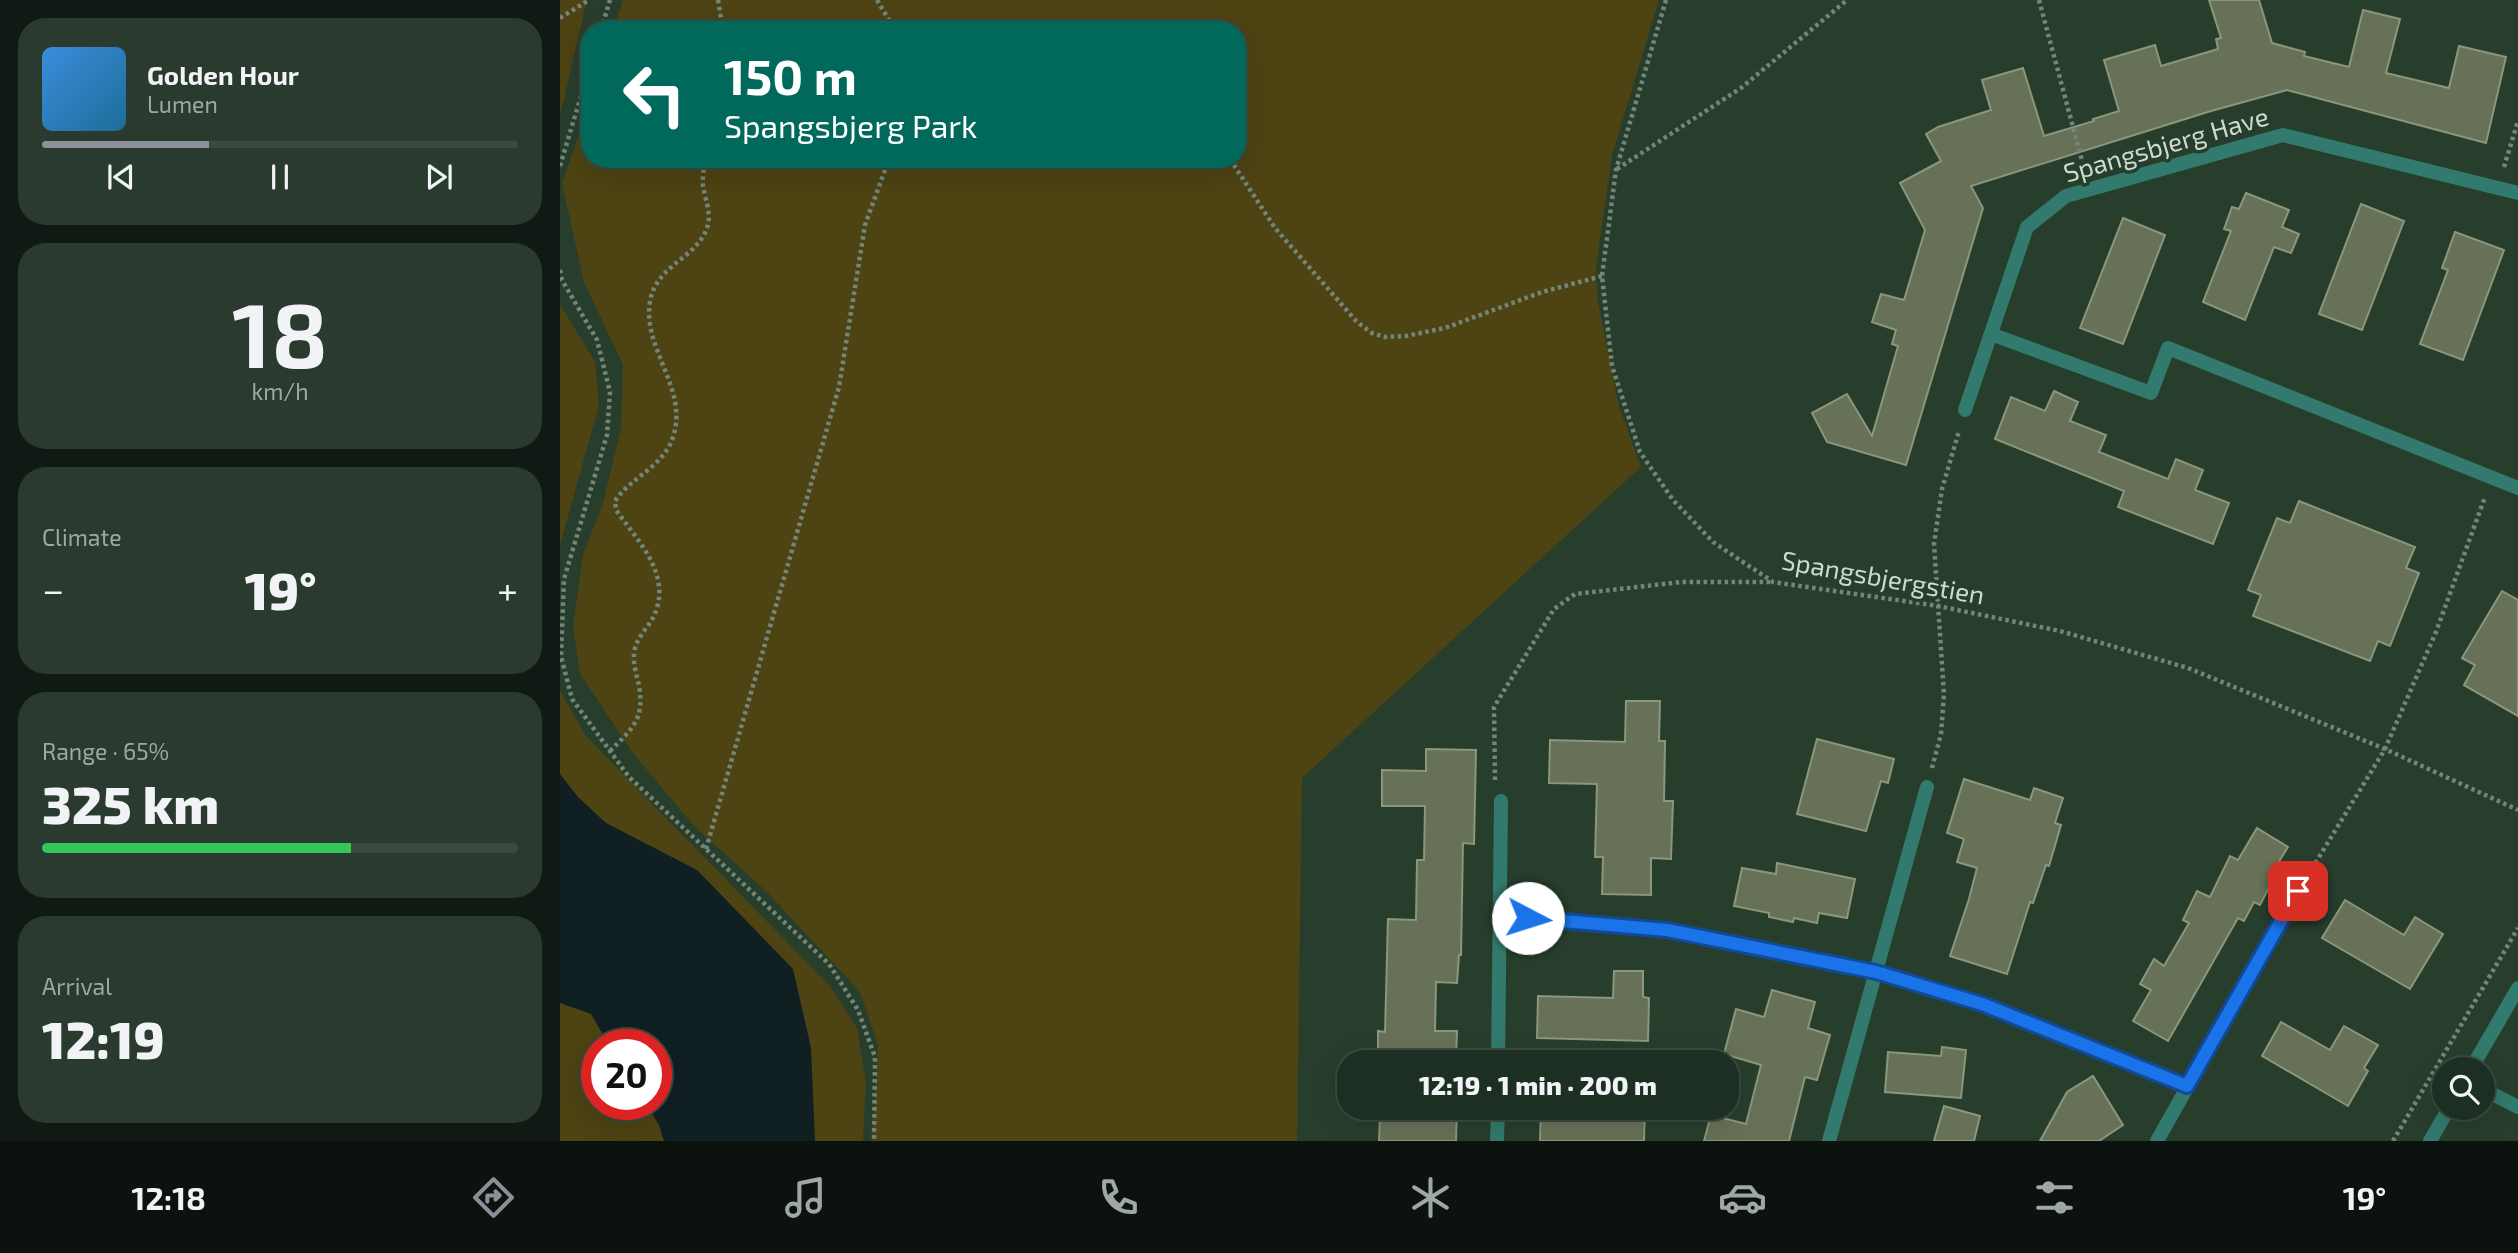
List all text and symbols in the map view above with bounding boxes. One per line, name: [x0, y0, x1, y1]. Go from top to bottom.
text: 150 m: [724, 46, 857, 105]
icon: left: [609, 49, 700, 140]
text: Golden Hour: [147, 59, 299, 90]
text: Lumen: [147, 90, 218, 118]
street label: Spangsbjerg Have: [2059, 99, 2272, 188]
text: Spangsbjerg Park: [724, 106, 977, 144]
icon: previous: [102, 158, 140, 196]
icon: pause: [261, 158, 299, 196]
icon: next: [420, 158, 458, 196]
text: 18: [232, 277, 328, 386]
text: km/h: [251, 377, 309, 405]
text: Climate: [42, 523, 122, 551]
street label: Spangsbjergstien: [1779, 543, 1987, 610]
text: 19°: [245, 558, 317, 620]
text: −: [42, 566, 64, 612]
text: +: [497, 566, 518, 612]
text: Range · 65%: [42, 737, 169, 765]
text: 325 km: [42, 772, 219, 834]
pin: [2268, 861, 2328, 921]
icon: arrive: [2279, 872, 2317, 910]
position arrow: [1491, 881, 1565, 955]
text: Arrival: [42, 972, 112, 1000]
text: 12:19: [42, 1007, 165, 1069]
speed limit sign: 20: [581, 1029, 672, 1120]
map controls: [2432, 1057, 2495, 1120]
button: search: [2432, 1057, 2495, 1120]
text: 12:19 · 1 min · 200 m: [1419, 1069, 1657, 1100]
icon: directions: [469, 1173, 518, 1222]
icon: music: [781, 1173, 830, 1222]
icon: phone: [1094, 1173, 1143, 1222]
icon: climate: [1406, 1173, 1455, 1222]
icon: car: [1718, 1173, 1767, 1222]
icon: filters: [2030, 1173, 2079, 1222]
text: 12:18: [132, 1178, 206, 1216]
text: 19°: [2343, 1178, 2386, 1216]

